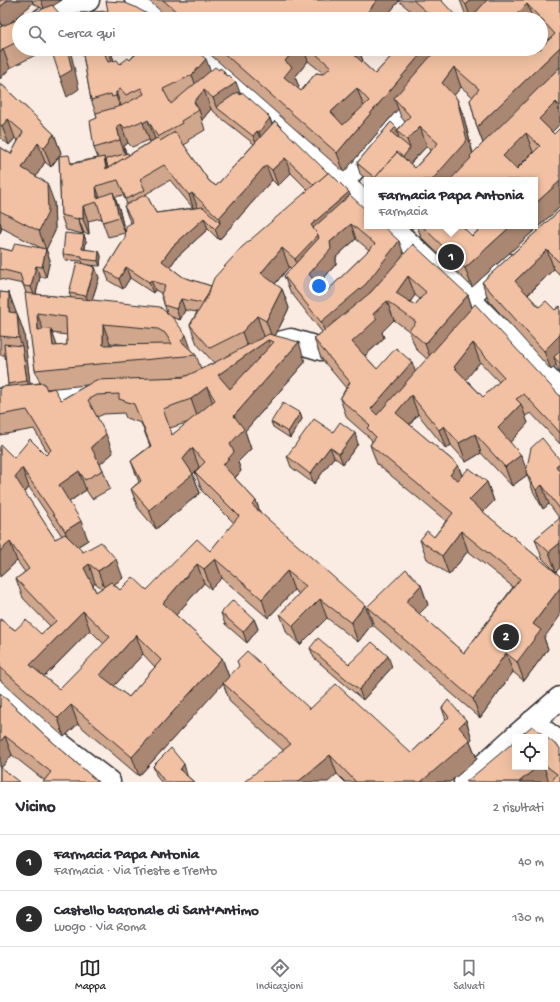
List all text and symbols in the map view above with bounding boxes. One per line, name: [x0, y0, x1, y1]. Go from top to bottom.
search box: [12, 12, 548, 56]
icon: search: [26, 23, 48, 45]
text: Cerca qui: [58, 25, 115, 43]
popup: [364, 177, 538, 229]
text: Farmacia Papa Antonia: [379, 187, 523, 205]
text: Farmacia: [379, 205, 428, 220]
pin: 1: [438, 242, 464, 272]
your location: [309, 276, 329, 296]
pin: 2: [493, 622, 519, 652]
map controls: [512, 734, 548, 770]
button: locate: [512, 734, 548, 770]
text: Vicino: [16, 798, 56, 818]
text: 2 risultati: [493, 801, 544, 816]
text: Farmacia Papa Antonia: [54, 846, 199, 864]
text: 1: [26, 855, 32, 870]
text: 40 m: [518, 855, 544, 870]
text: Farmacia · Via Trieste e Trento: [54, 864, 217, 879]
text: Castello baronale di Sant'Antimo: [54, 902, 259, 920]
text: 2: [26, 911, 32, 926]
text: 130 m: [512, 911, 544, 926]
text: Luogo · Via Roma: [54, 920, 146, 935]
tab: Mappa: [75, 957, 106, 993]
tab: Indicazioni: [256, 957, 303, 993]
tab: Salvati: [453, 957, 485, 993]

